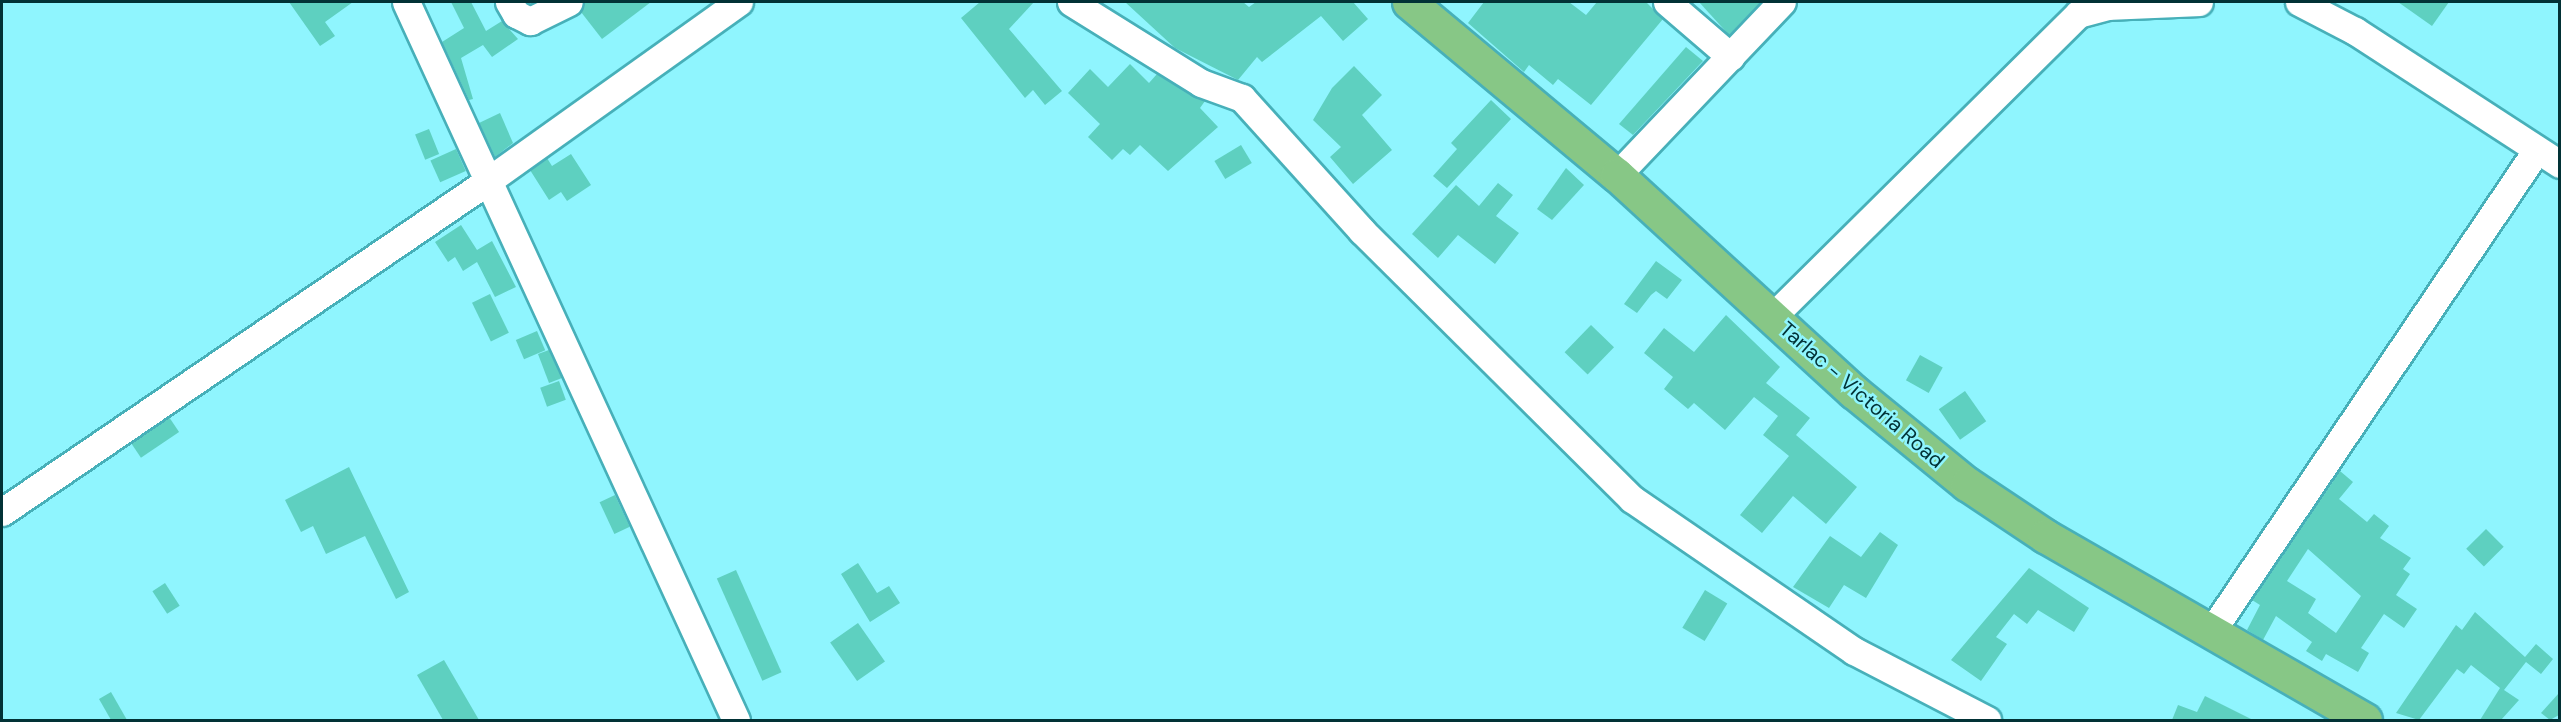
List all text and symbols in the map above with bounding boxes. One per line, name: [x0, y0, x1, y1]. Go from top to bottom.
street label: Tarlac - Victoria Road: [1774, 317, 1950, 473]

